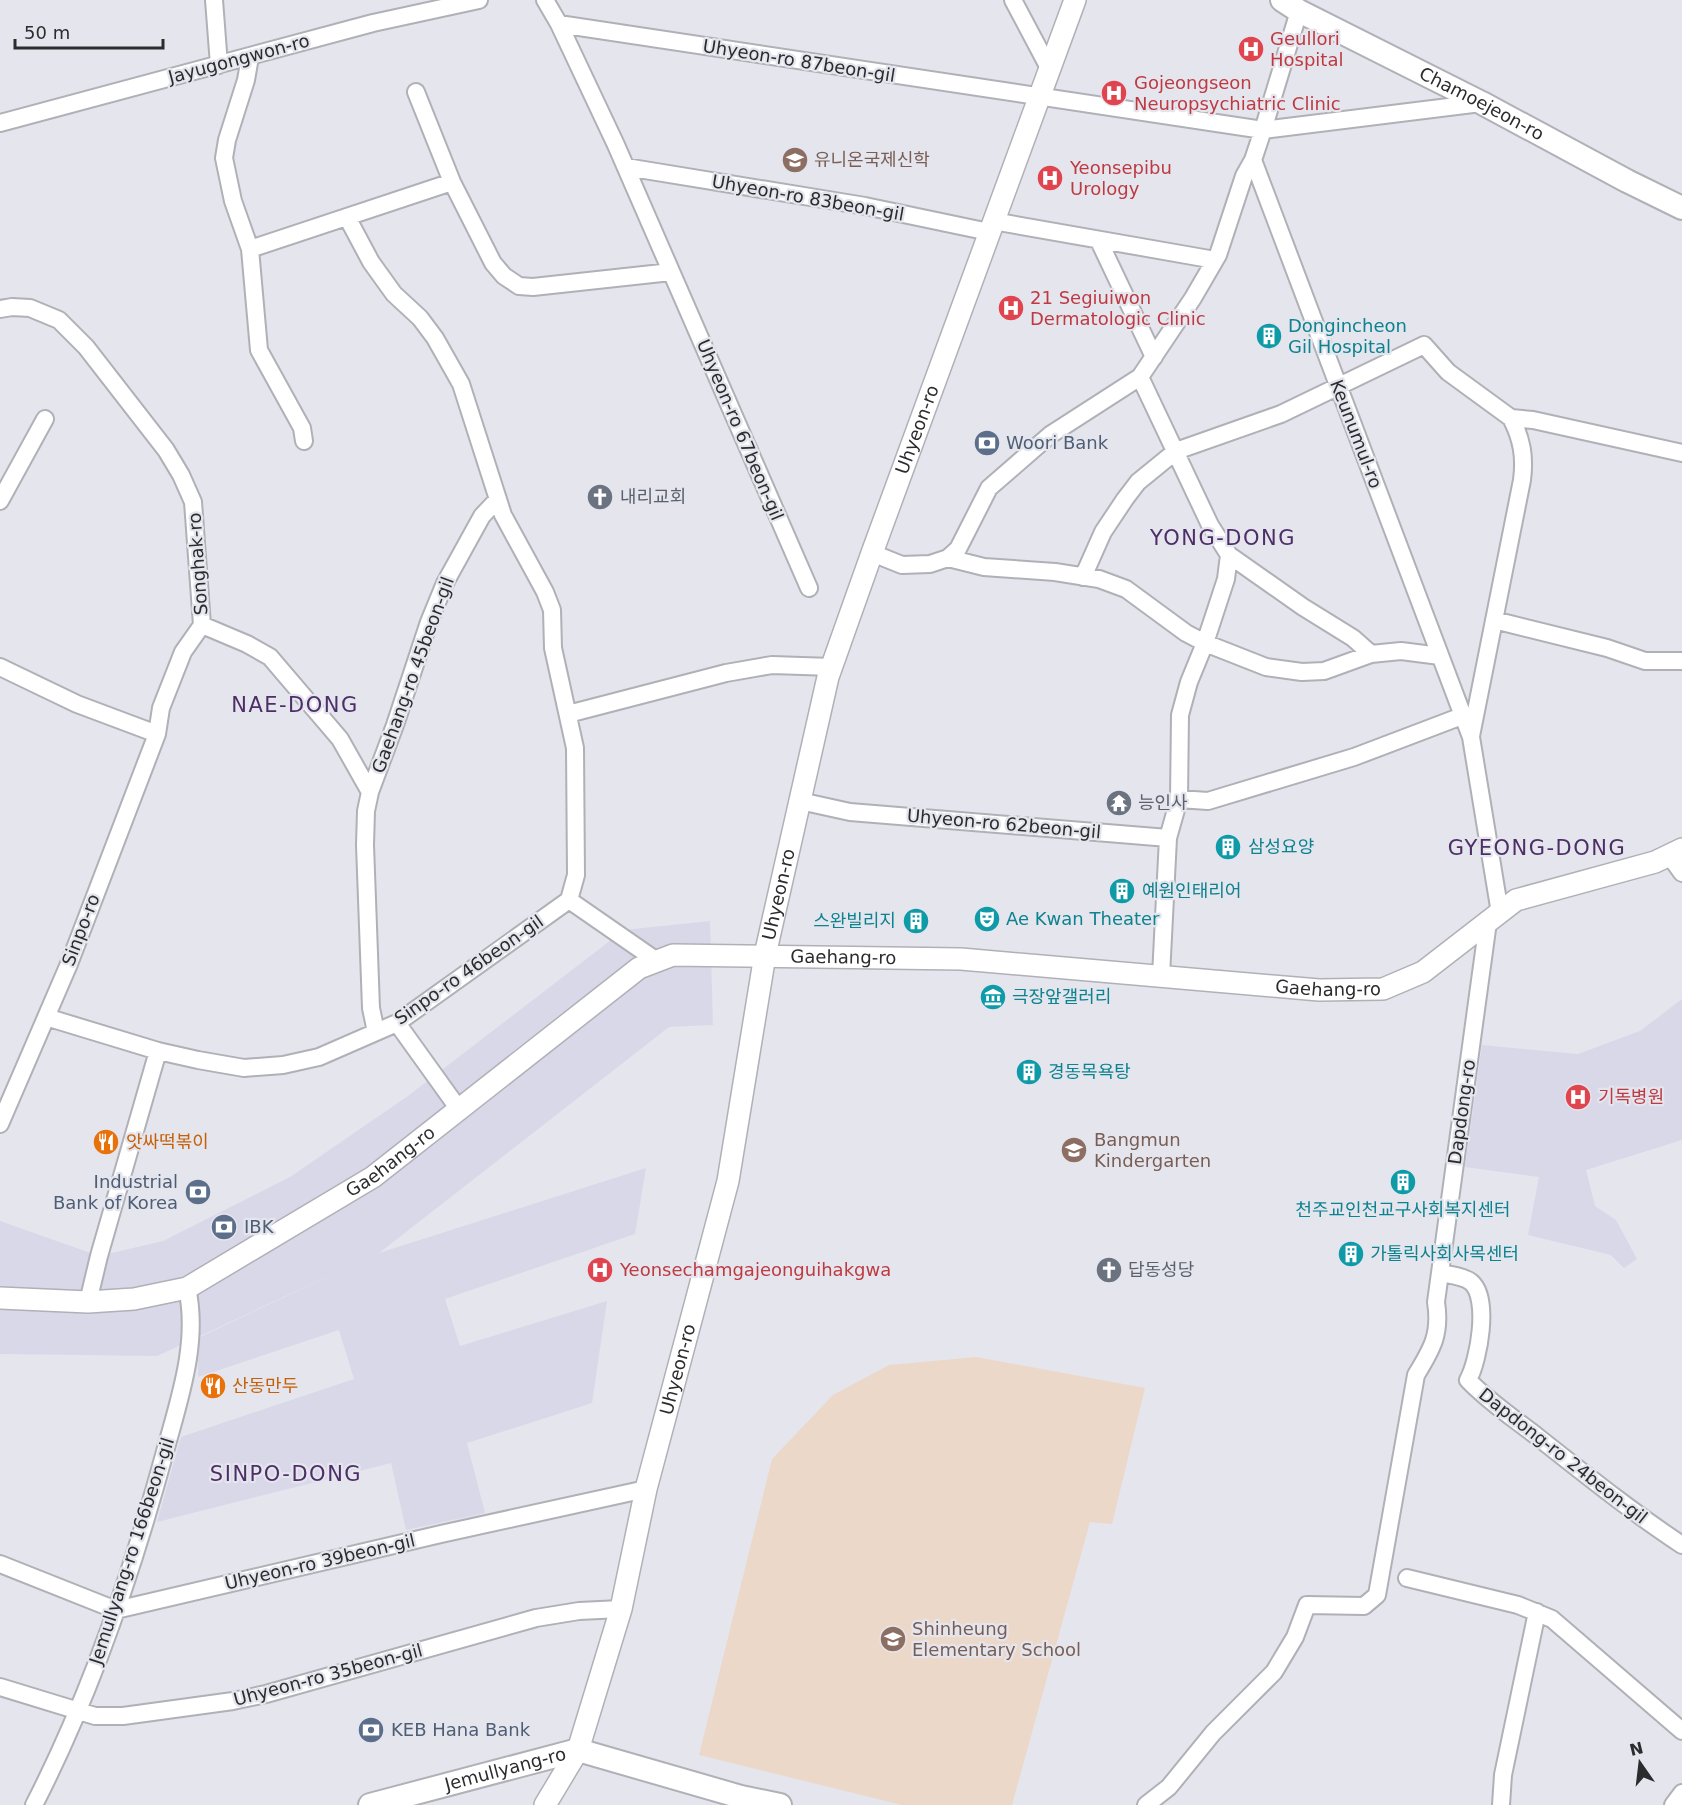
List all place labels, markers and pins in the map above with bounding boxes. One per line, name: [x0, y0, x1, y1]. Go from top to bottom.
place label: Geullori Hospital: [1270, 28, 1343, 70]
hospital icon: Geullori Hospital: [1236, 34, 1266, 64]
place label: Gojeongseon Neuropsychiatric Clinic: [1134, 72, 1341, 114]
hospital icon: Gojeongseon Neuropsychiatric Clinic: [1099, 78, 1129, 108]
school or university icon: 유니온국제신학: [780, 145, 810, 175]
place label: 유니온국제신학: [814, 149, 930, 170]
place label: Yeonsepibu Urology: [1069, 157, 1172, 199]
hospital icon: Yeonsepibu Urology: [1035, 163, 1065, 193]
place label: 21 Segiuiwon Dermatologic Clinic: [1030, 287, 1206, 329]
hospital icon: 21 Segiuiwon Dermatologic Clinic: [996, 293, 1026, 323]
place label: Dongincheon Gil Hospital: [1288, 315, 1407, 357]
building icon: Dongincheon Gil Hospital: [1254, 321, 1284, 351]
bank icon: Woori Bank: [972, 428, 1002, 458]
place label: Woori Bank: [1006, 432, 1109, 453]
church icon: 내리교회: [585, 482, 615, 512]
place label: 내리교회: [620, 486, 686, 507]
temple icon: 능인사: [1104, 788, 1134, 818]
place label: 능인사: [1138, 792, 1188, 813]
building icon: 삼성요양: [1213, 832, 1243, 862]
place label: 삼성요양: [1248, 836, 1314, 857]
building icon: 예원인태리어: [1107, 876, 1137, 906]
place label: 예원인태리어: [1142, 880, 1241, 901]
theatre icon: Ae Kwan Theater: [972, 904, 1002, 934]
building icon: 스완빌리지: [901, 906, 931, 936]
place label: Ae Kwan Theater: [1006, 908, 1160, 929]
place label: 스완빌리지: [813, 910, 896, 931]
museum icon: 극장앞갤러리: [978, 982, 1008, 1012]
place label: 극장앞갤러리: [1012, 986, 1111, 1007]
building icon: 경동목욕탕: [1014, 1057, 1044, 1087]
place label: 경동목욕탕: [1048, 1061, 1131, 1082]
hospital icon: 기독병원: [1563, 1082, 1593, 1112]
place label: 기독병원: [1598, 1086, 1664, 1107]
restaurant icon: 앗싸떡볶이: [91, 1127, 121, 1157]
place label: Bangmun Kindergarten: [1094, 1129, 1211, 1171]
place label: 앗싸떡볶이: [126, 1131, 209, 1152]
school or university icon: Bangmun Kindergarten: [1059, 1135, 1089, 1165]
building icon: 천주교인천교구사회복지센터: [1388, 1167, 1418, 1197]
place label: Industrial Bank of Korea: [53, 1171, 178, 1213]
bank icon: Industrial Bank of Korea: [183, 1177, 213, 1207]
place label: 천주교인천교구사회복지센터: [1295, 1199, 1511, 1220]
bank icon: IBK: [209, 1212, 239, 1242]
place label: IBK: [244, 1216, 275, 1237]
building icon: 가톨릭사회사목센터: [1336, 1239, 1366, 1269]
place label: 가톨릭사회사목센터: [1370, 1243, 1519, 1264]
hospital icon: Yeonsechamgajeonguihakgwa: [585, 1255, 615, 1285]
church icon: 답동성당: [1094, 1255, 1124, 1285]
place label: Yeonsechamgajeonguihakgwa: [619, 1259, 891, 1280]
place label: 답동성당: [1128, 1259, 1194, 1280]
restaurant icon: 산동만두: [198, 1371, 228, 1401]
place label: 산동만두: [232, 1375, 298, 1396]
place label: Shinheung Elementary School: [912, 1618, 1081, 1660]
school or university icon: Shinheung Elementary School: [878, 1624, 908, 1654]
bank icon: KEB Hana Bank: [356, 1715, 386, 1745]
place label: KEB Hana Bank: [391, 1719, 531, 1740]

